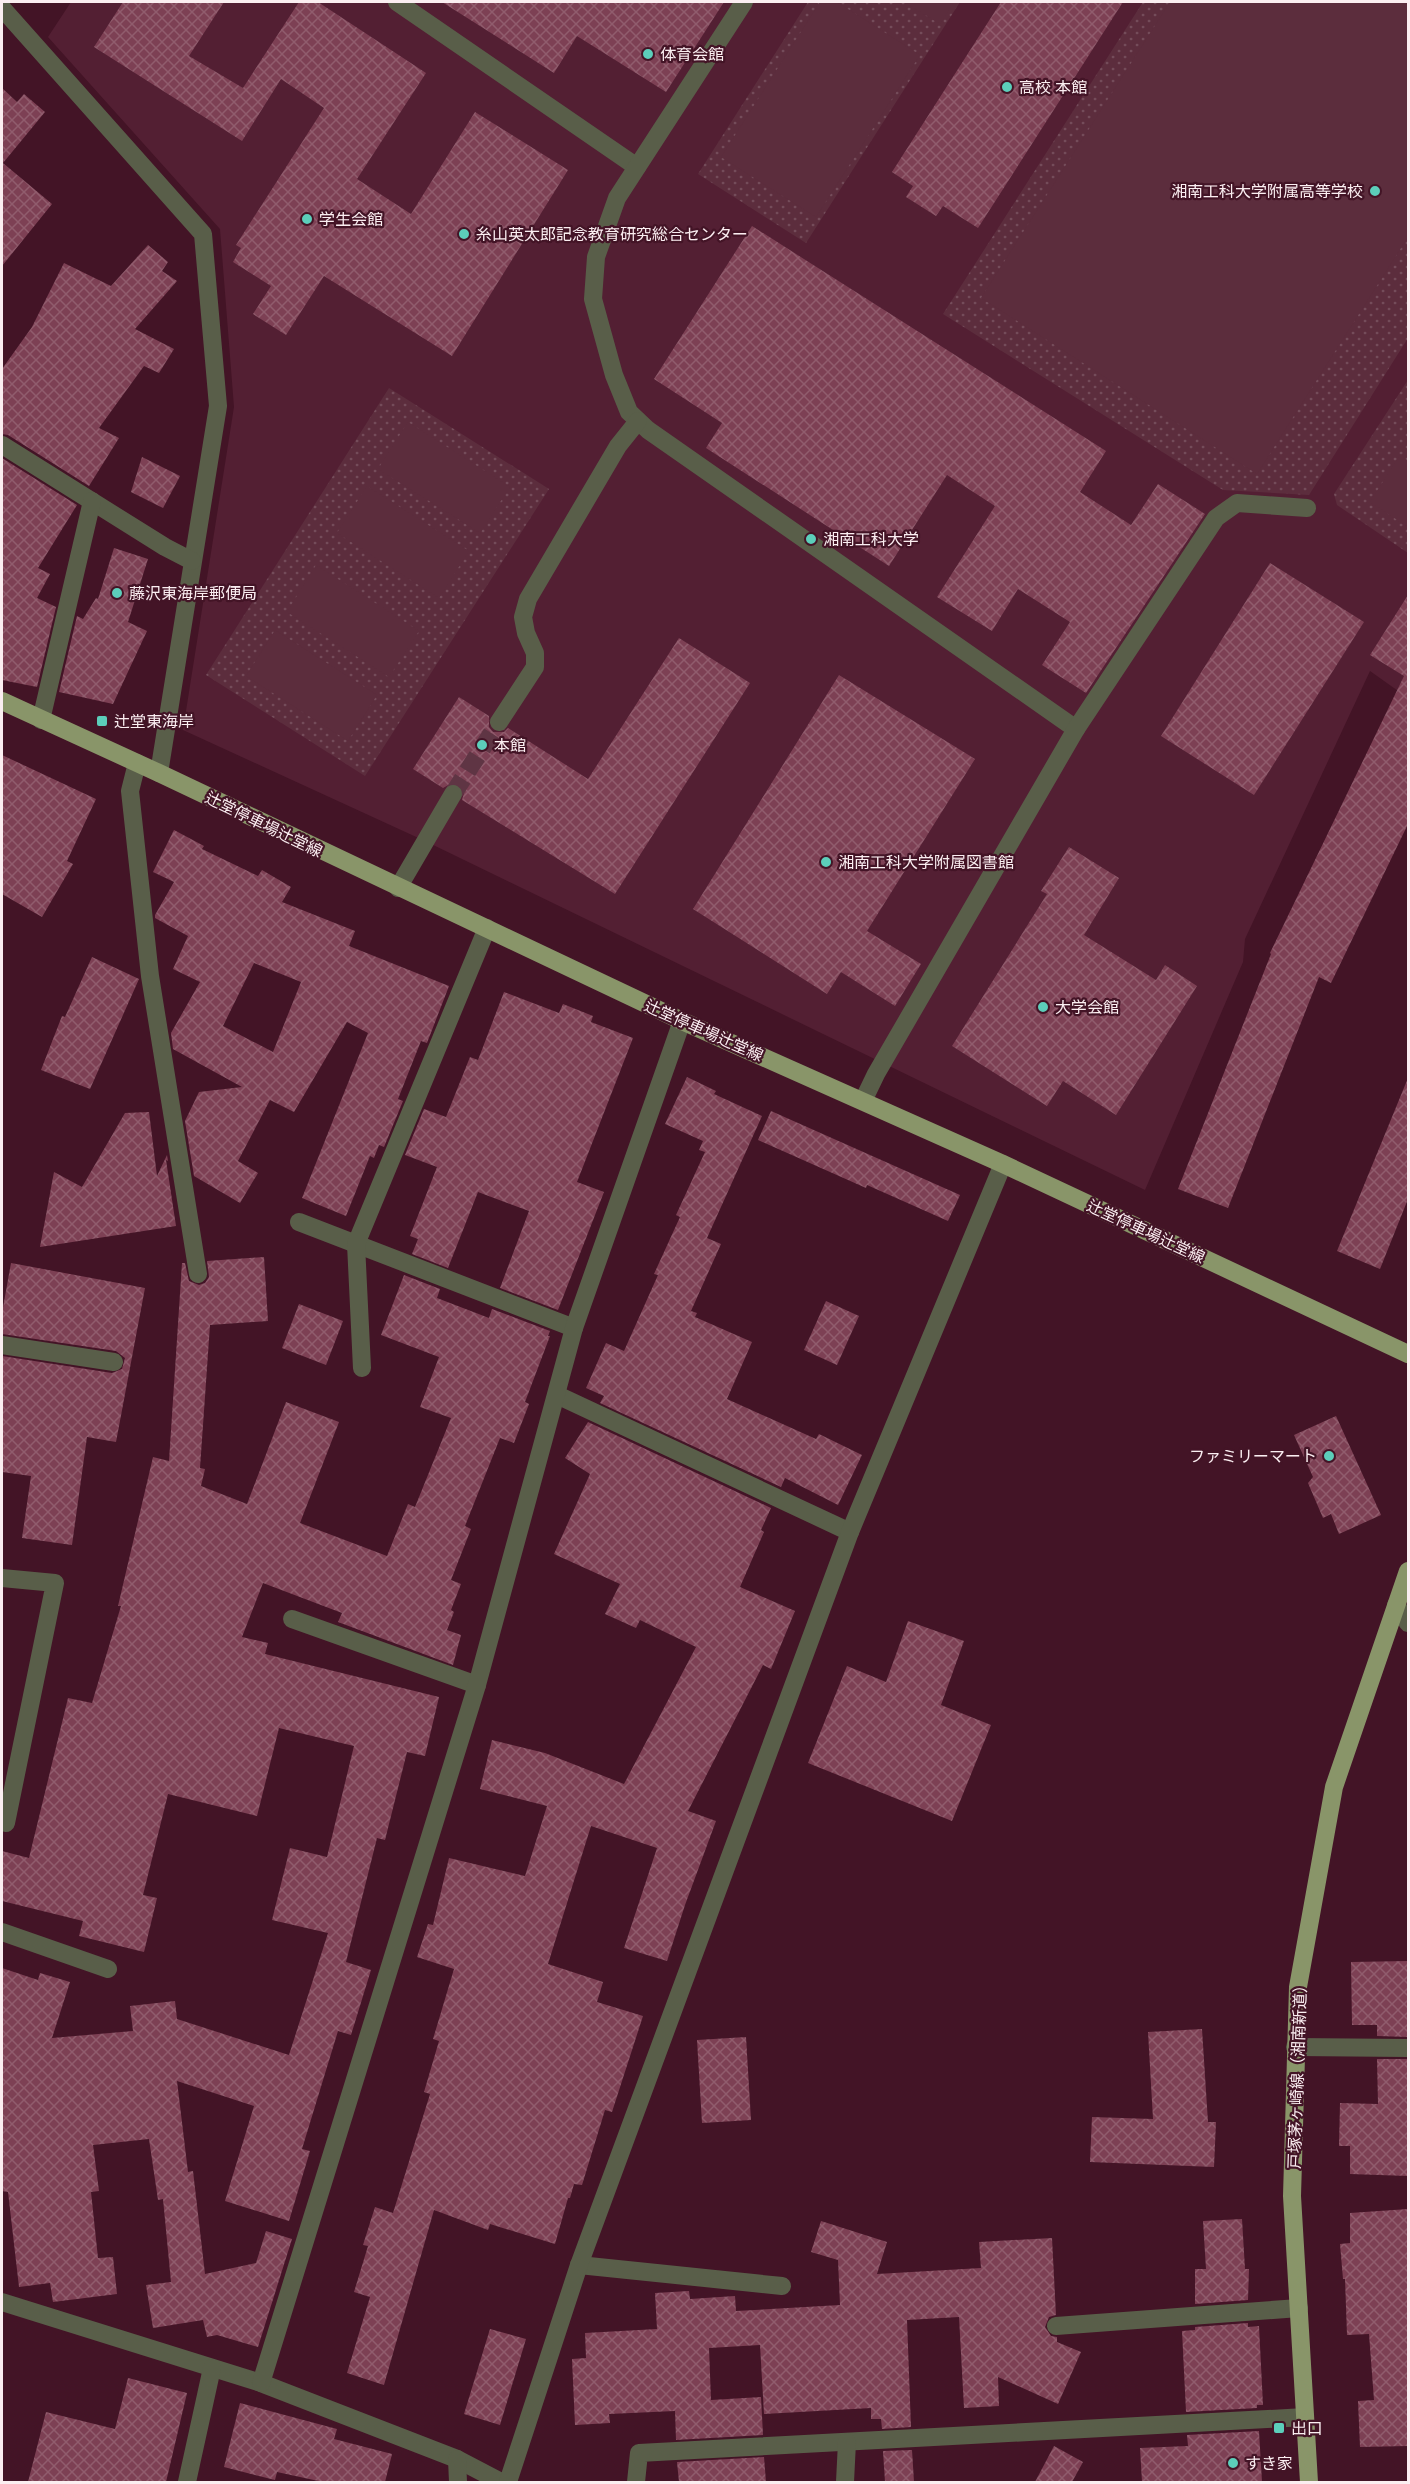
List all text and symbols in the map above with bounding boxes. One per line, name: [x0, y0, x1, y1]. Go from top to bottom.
place label: 体育会館: [660, 43, 724, 65]
marker: 体育会館: [641, 47, 655, 61]
place label: 高校 本館: [1019, 76, 1087, 98]
marker: 高校 本館: [1000, 80, 1014, 94]
place label: 湘南工科大学附属高等学校: [1171, 180, 1363, 202]
marker: 湘南工科大学附属高等学校: [1368, 184, 1382, 198]
place label: 学生会館: [319, 208, 383, 230]
marker: 学生会館: [300, 212, 314, 226]
place label: 糸山英太郎記念教育研究総合センター: [476, 223, 748, 245]
marker: 糸山英太郎記念教育研究総合センター: [457, 227, 471, 241]
place label: 湘南工科大学: [823, 528, 919, 550]
marker: 湘南工科大学: [804, 532, 818, 546]
place label: 藤沢東海岸郵便局: [129, 582, 257, 604]
marker: 藤沢東海岸郵便局: [110, 586, 124, 600]
place label: 辻堂東海岸: [114, 710, 194, 732]
marker: 辻堂東海岸: [95, 714, 109, 728]
place label: 本館: [494, 734, 526, 756]
marker: 本館: [475, 738, 489, 752]
street label: 辻堂停車場辻堂線: [202, 786, 326, 862]
place label: 湘南⼯科⼤学附属図書館: [838, 851, 1014, 873]
marker: 湘南⼯科⼤学附属図書館: [819, 855, 833, 869]
street label: 辻堂停車場辻堂線: [641, 994, 767, 1066]
place label: 大学会館: [1055, 996, 1119, 1018]
marker: 大学会館: [1036, 1000, 1050, 1014]
street label: 辻堂停車場辻堂線: [1083, 1194, 1209, 1268]
place label: ファミリーマート: [1189, 1445, 1317, 1467]
marker: ファミリーマート: [1322, 1449, 1336, 1463]
street label: 戸塚茅ヶ崎線（湘南新道）: [1283, 1977, 1311, 2169]
place label: 出口: [1291, 2417, 1323, 2439]
marker: 出口: [1272, 2421, 1286, 2435]
place label: すき家: [1245, 2452, 1293, 2474]
marker: すき家: [1226, 2456, 1240, 2470]

